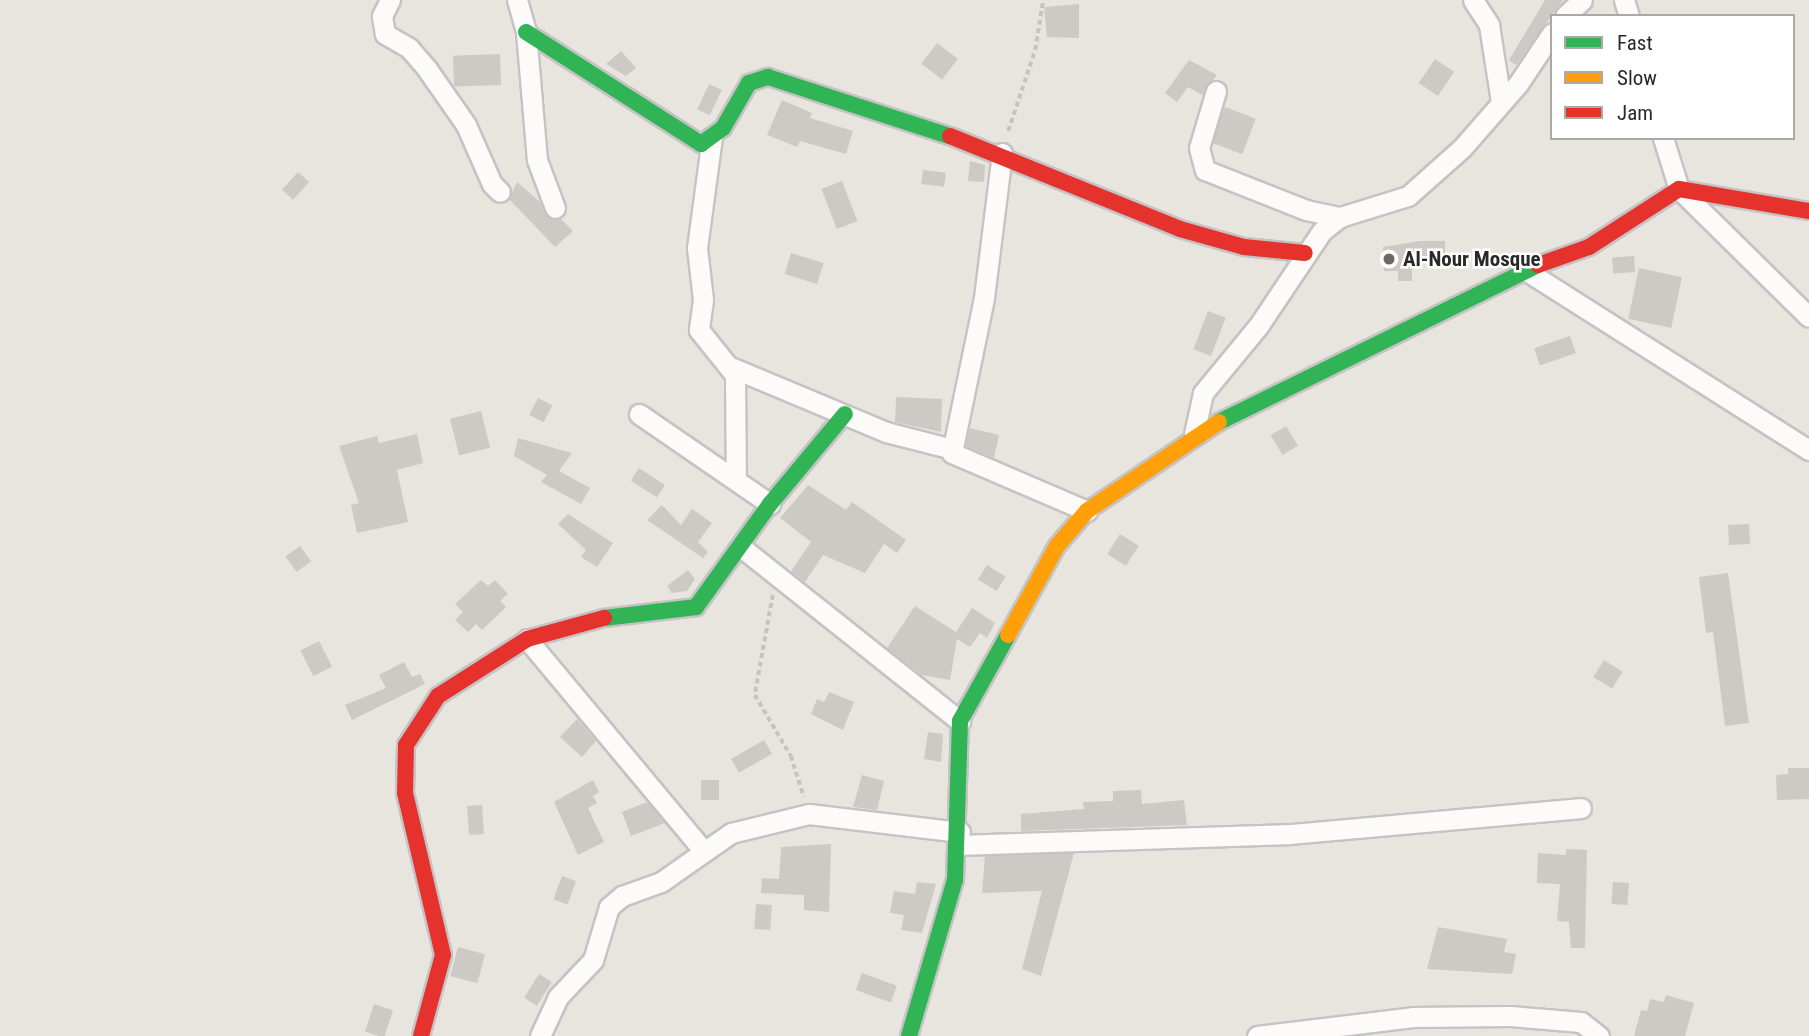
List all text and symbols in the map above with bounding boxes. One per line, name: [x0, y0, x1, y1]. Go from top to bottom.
legend: [1550, 14, 1795, 140]
text: Fast: [1617, 31, 1653, 55]
text: Slow: [1617, 66, 1657, 90]
text: Jam: [1617, 101, 1653, 125]
place label: Al-Nour Mosque: [1403, 246, 1541, 272]
marker: Al-Nour Mosque: [1381, 251, 1397, 267]

